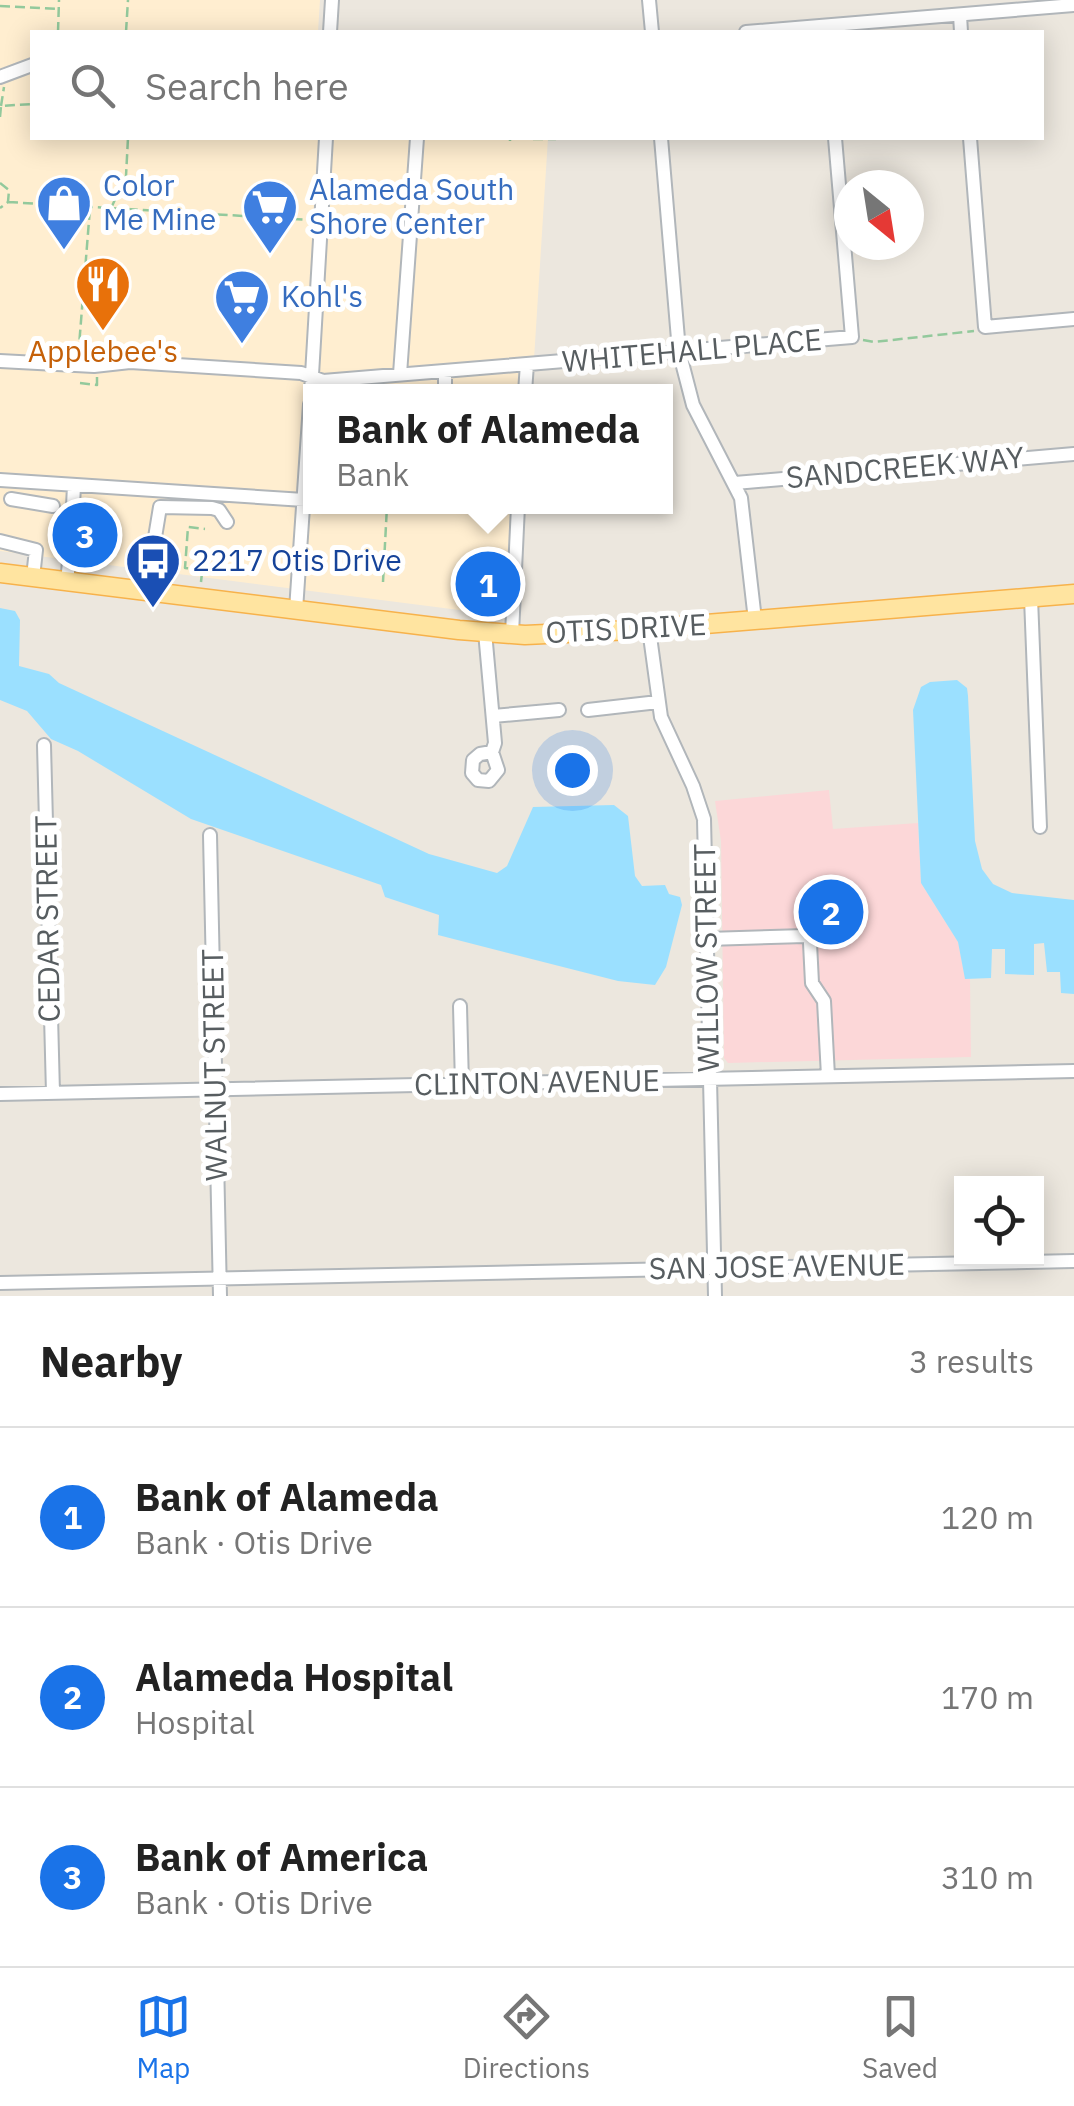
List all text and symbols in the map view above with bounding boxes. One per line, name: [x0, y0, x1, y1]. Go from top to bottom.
search box: [30, 30, 1044, 140]
icon: search: [65, 58, 120, 113]
text: Search here: [145, 61, 349, 110]
place label: Color Me Mine: [103, 165, 216, 238]
place label: Alameda South Shore Center: [309, 169, 514, 242]
north arrow: [834, 170, 924, 260]
shop icon: Color Me Mine: [34, 173, 94, 252]
supermarket icon: Alameda South Shore Center: [240, 177, 300, 256]
restaurant icon: Applebee's: [73, 254, 133, 333]
supermarket icon: Kohl's: [212, 267, 272, 346]
place label: Kohl's: [281, 276, 363, 315]
street label: WHITEHALL PLACE: [560, 319, 823, 380]
place label: Applebee's: [28, 331, 178, 370]
popup: [303, 384, 673, 514]
text: Bank of Alameda: [336, 404, 640, 453]
street label: SANDCREEK WAY: [784, 437, 1026, 496]
text: Bank: [336, 453, 409, 495]
pin: 3: [52, 498, 118, 572]
bus stop icon: 2217 Otis Drive: [123, 531, 183, 610]
place label: 2217 Otis Drive: [192, 540, 402, 579]
pin: 1: [456, 546, 520, 622]
street label: OTIS DRIVE: [544, 604, 707, 651]
your location: [547, 745, 598, 796]
street label: CEDAR STREET: [25, 815, 68, 1023]
street label: WILLOW STREET: [684, 843, 727, 1073]
pin: 2: [798, 874, 864, 950]
street label: WALNUT STREET: [192, 949, 235, 1181]
street label: CLINTON AVENUE: [414, 1060, 660, 1103]
map controls: [954, 1176, 1044, 1266]
button: locate: [954, 1176, 1044, 1266]
street label: SAN JOSE AVENUE: [649, 1244, 905, 1287]
text: Nearby: [40, 1334, 182, 1389]
text: 3 results: [909, 1340, 1034, 1382]
text: Bank of Alameda: [135, 1472, 439, 1521]
text: 1: [63, 1496, 82, 1538]
text: 120 m: [941, 1496, 1034, 1538]
text: Bank · Otis Drive: [135, 1521, 373, 1563]
text: Alameda Hospital: [135, 1652, 453, 1701]
text: 2: [63, 1676, 82, 1718]
text: 170 m: [941, 1676, 1034, 1718]
text: Hospital: [135, 1701, 255, 1743]
text: Bank of America: [135, 1832, 428, 1881]
text: 3: [63, 1856, 82, 1898]
text: 310 m: [941, 1856, 1034, 1898]
text: Bank · Otis Drive: [135, 1881, 373, 1923]
tab: Map: [136, 1989, 191, 2086]
tab: Directions: [463, 1989, 590, 2086]
tab: Saved: [862, 1989, 938, 2086]

